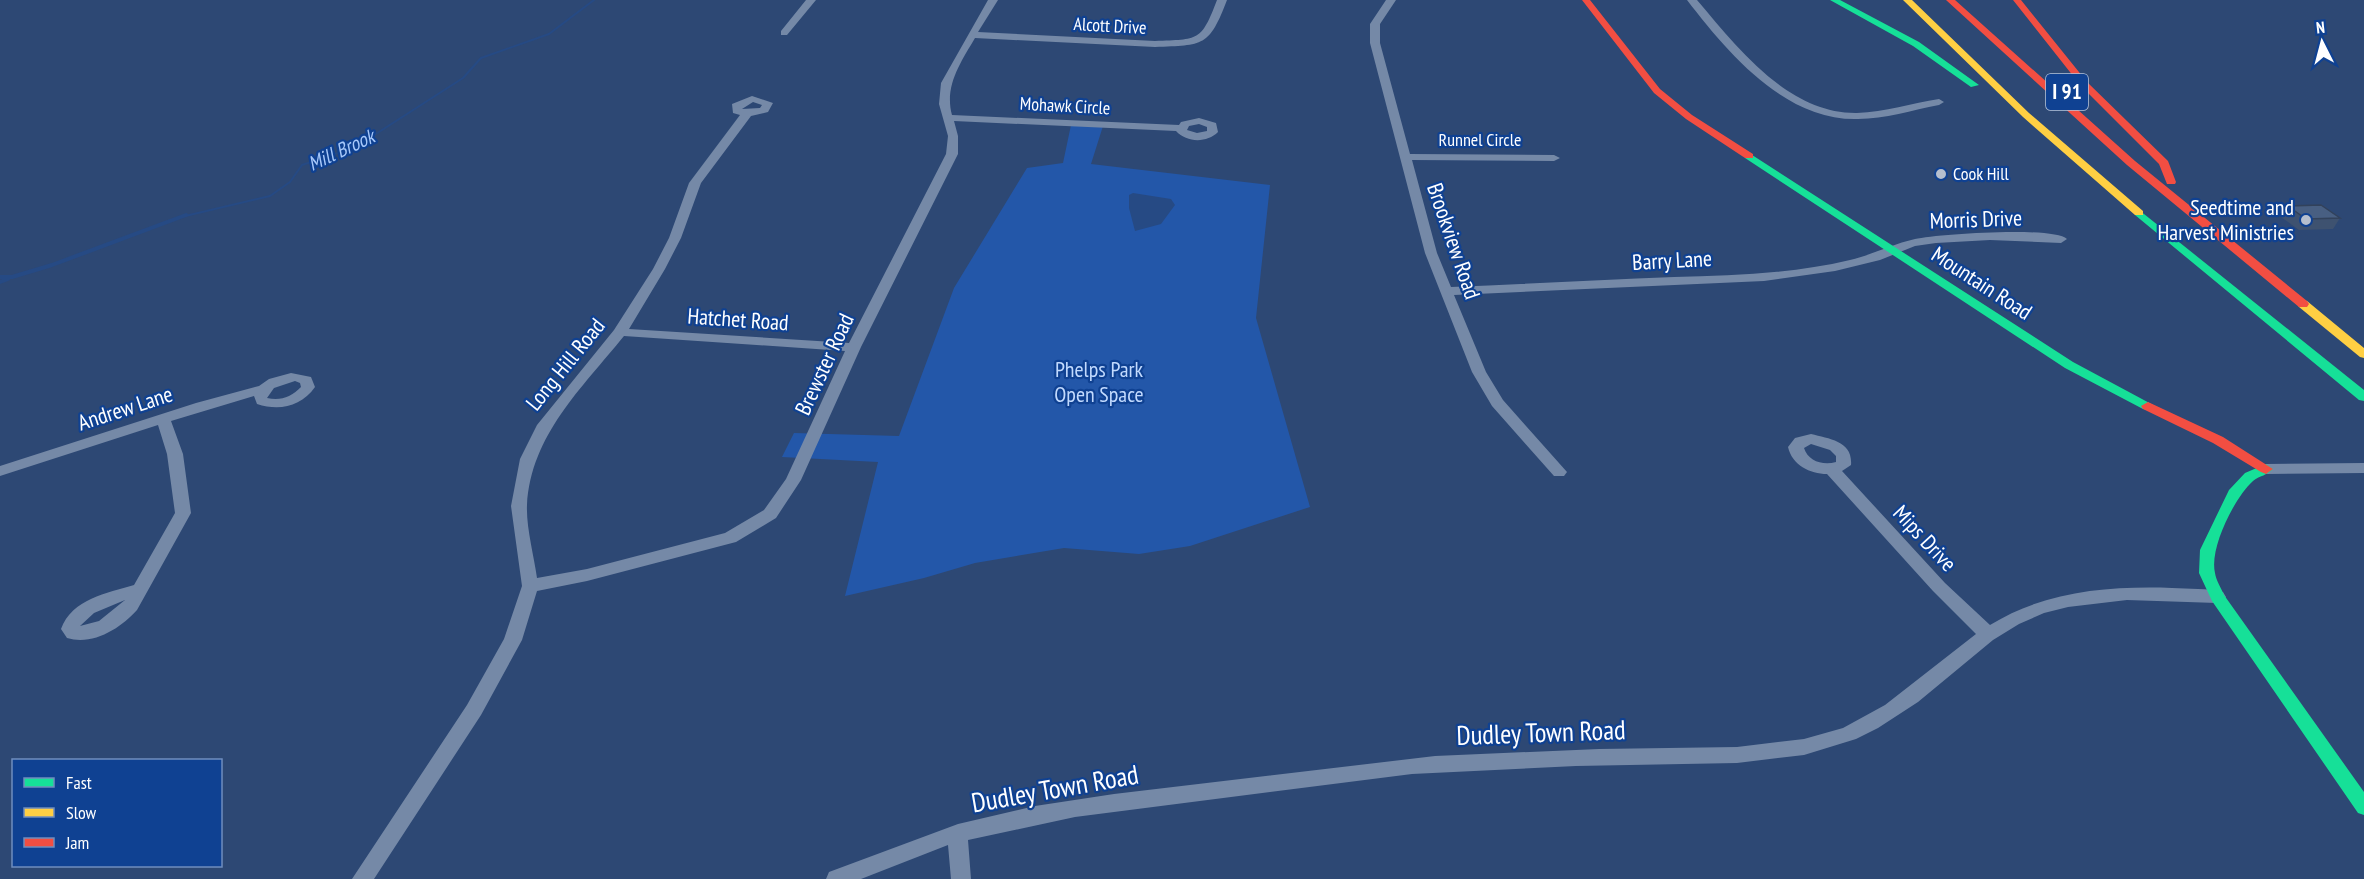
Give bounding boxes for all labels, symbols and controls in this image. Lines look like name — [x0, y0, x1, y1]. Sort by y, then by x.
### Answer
street label: Alcott Drive — [1073, 12, 1147, 39]
north arrow — [2292, 12, 2352, 72]
text: N — [2315, 17, 2326, 37]
road number: I 91 — [2046, 74, 2088, 110]
street label: Mohawk Circle — [1019, 92, 1111, 119]
water label: Mill Brook — [304, 122, 381, 177]
street label: Runnel Circle — [1439, 128, 1521, 151]
place label: Cook Hill — [1953, 162, 2009, 185]
marker: Cook Hill — [1934, 167, 1948, 181]
street label: Brookview Road — [1421, 179, 1487, 303]
place label: Seedtime and Harvest Ministries — [2158, 193, 2294, 246]
street label: Morris Drive — [1929, 203, 2023, 235]
marker: Seedtime and Harvest Ministries — [2299, 213, 2313, 227]
street label: Mountain Road — [1926, 240, 2038, 326]
street label: Barry Lane — [1631, 244, 1713, 276]
street label: Hatchet Road — [686, 302, 790, 336]
street label: Brewster Road — [788, 309, 860, 419]
street label: Long Hill Road — [519, 312, 611, 416]
park label: Phelps Park Open Space — [1054, 355, 1144, 408]
street label: Andrew Lane — [74, 380, 176, 436]
street label: Mips Drive — [1887, 499, 1963, 577]
street label: Dudley Town Road — [1456, 712, 1626, 752]
street label: Dudley Town Road — [969, 757, 1141, 819]
legend — [12, 759, 222, 867]
text: Fast — [66, 771, 92, 794]
text: Slow — [66, 801, 97, 824]
text: Jam — [65, 831, 89, 854]

